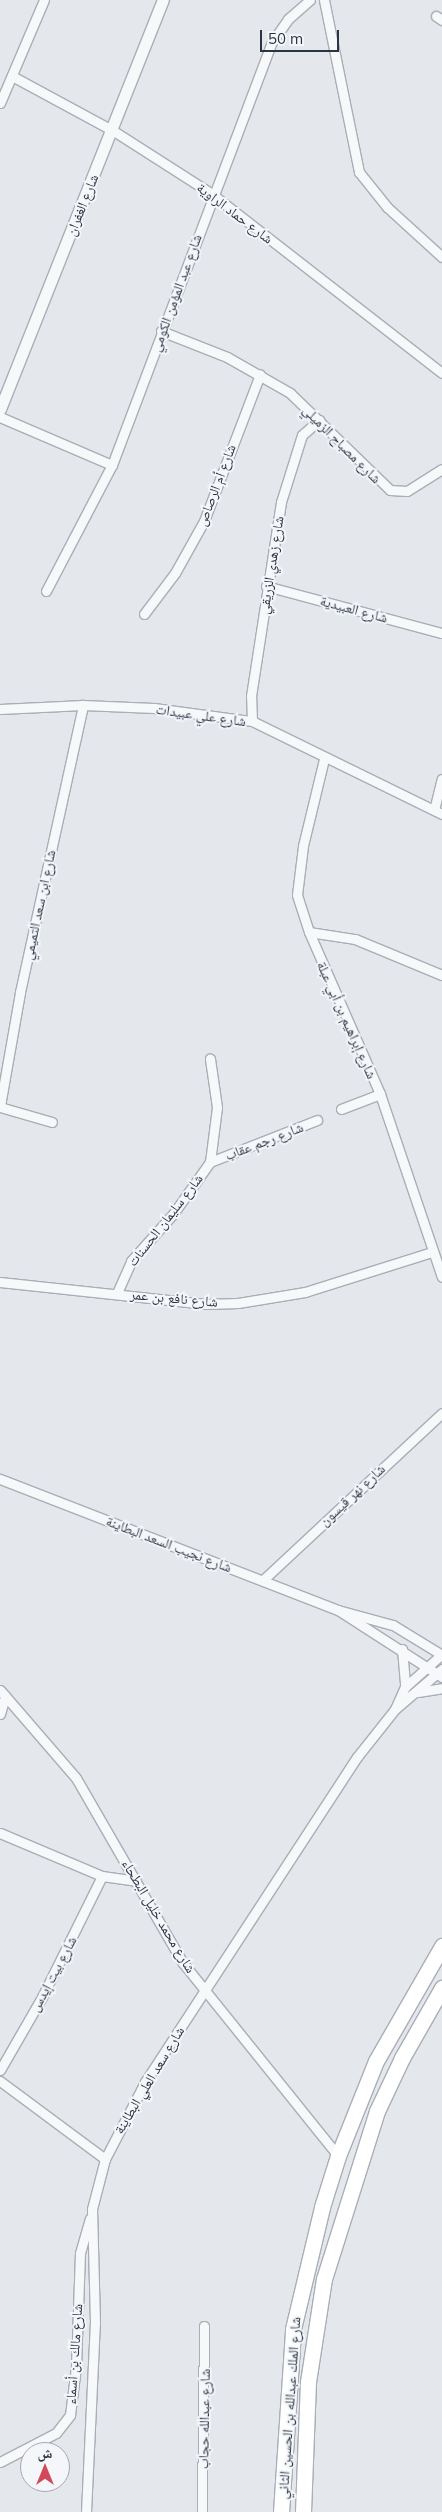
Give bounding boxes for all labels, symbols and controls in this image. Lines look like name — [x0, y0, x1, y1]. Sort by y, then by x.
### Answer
scale bar — [262, 20, 341, 52]
text: 50 m — [268, 29, 303, 48]
street label: شارع الغفران — [62, 172, 102, 238]
street label: شارع حماد الراوية — [194, 179, 276, 247]
street label: شارع عبد المؤمن الكومي — [147, 232, 205, 354]
street label: شارع مصباح الزميلي — [299, 401, 385, 487]
street label: شارع أم الرصاص — [193, 442, 239, 528]
street label: شارع زهدي الزريقي — [255, 515, 287, 615]
street label: شارع العبيدية — [318, 592, 390, 626]
street label: شارع علي عبيدات — [155, 700, 247, 730]
street label: شارع ابن سعد التميمي — [19, 848, 59, 962]
street label: شارع إبراهيم بن أبي عبلة — [314, 959, 380, 1081]
street label: شارع رجم عقاب — [222, 1118, 306, 1164]
street label: شارع سليمان الحسنات — [124, 1171, 206, 1269]
street label: شارع نافع بن عمر — [129, 1286, 219, 1310]
street label: شارع نهر قيسون — [316, 1460, 388, 1530]
street label: شارع نجيب السعد البطاينة — [104, 1512, 234, 1576]
street label: شارع محمد خليل البطحاء — [118, 1856, 200, 1976]
street label: شارع بيت إيدس — [26, 1933, 80, 2015]
street label: شارع سعد العلي البطاينة — [110, 2023, 188, 2137]
street label: شارع مالك بن أسماء — [62, 2303, 86, 2405]
street label: شارع الملك عبدالله بن الحسين الثاني — [274, 2316, 304, 2500]
street label: شارع عبدالله حجاب — [195, 2369, 213, 2469]
north arrow — [20, 2442, 70, 2492]
text: ش — [38, 2444, 52, 2462]

